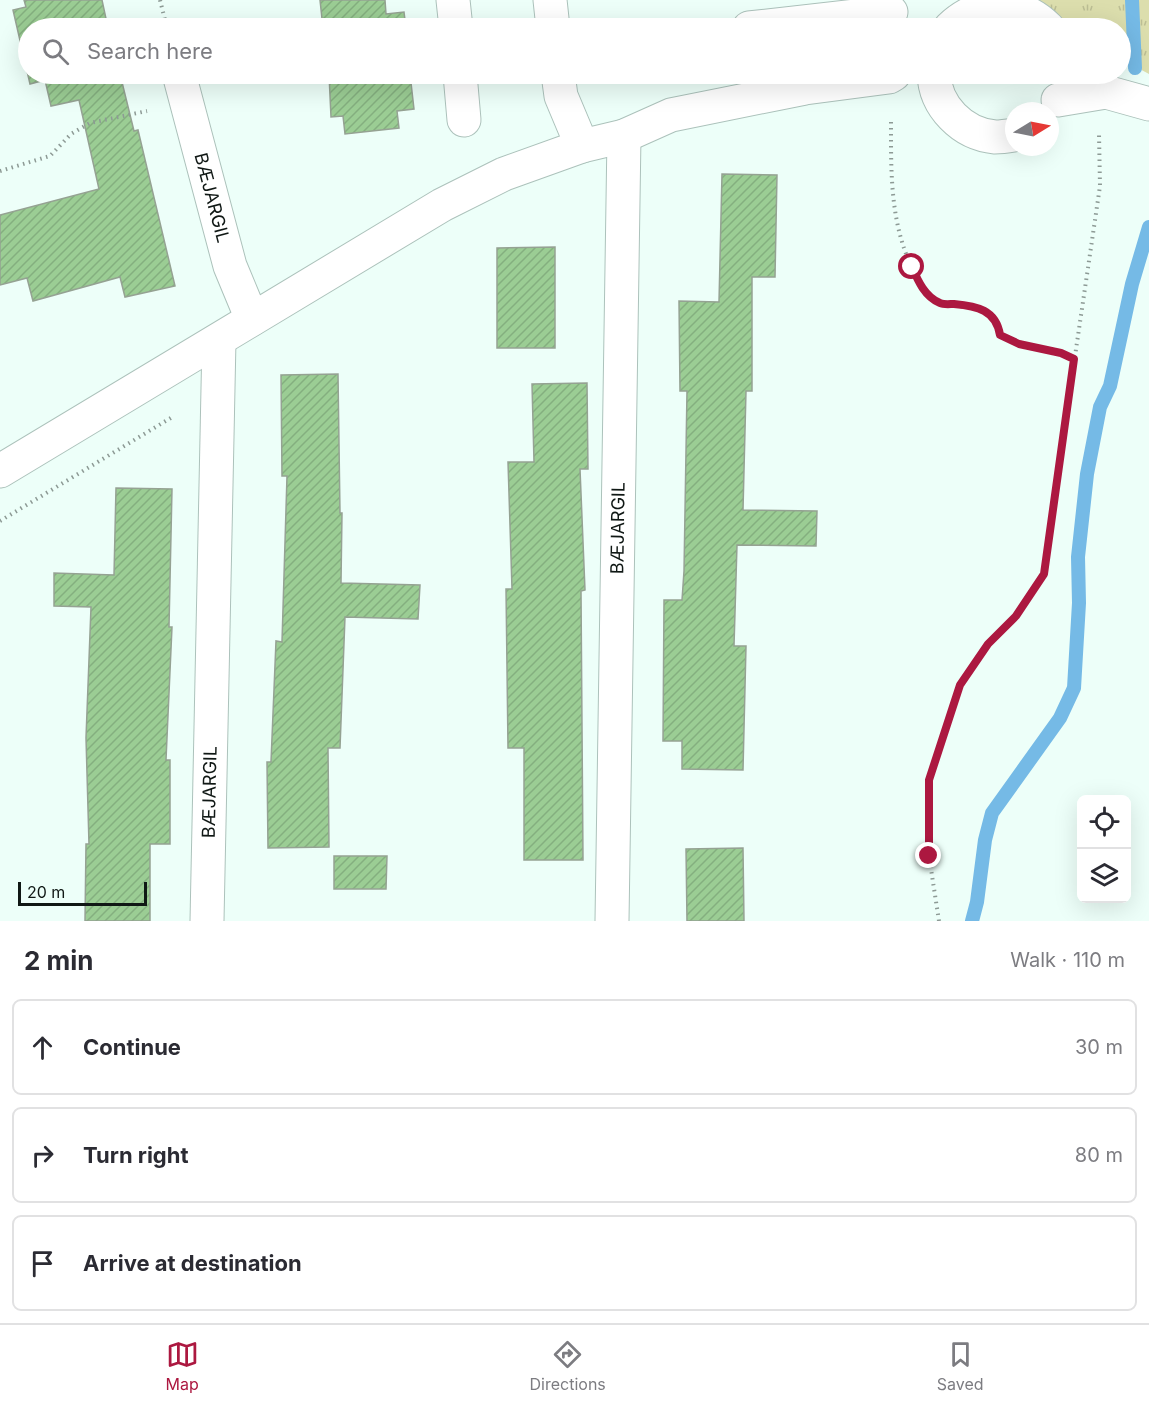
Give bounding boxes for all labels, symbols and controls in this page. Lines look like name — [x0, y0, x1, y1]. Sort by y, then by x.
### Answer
search box — [18, 18, 1131, 84]
icon: search — [39, 35, 72, 68]
text: Search here — [87, 38, 213, 64]
north arrow — [1005, 102, 1059, 156]
street label: BÆJARGIL — [190, 150, 234, 245]
route start — [898, 253, 924, 279]
street label: BÆJARGIL — [606, 482, 629, 574]
street label: BÆJARGIL — [198, 746, 221, 838]
map controls — [1077, 795, 1131, 903]
button: locate — [1077, 795, 1131, 849]
route end — [915, 842, 941, 868]
button: layers — [1077, 849, 1131, 903]
scale bar — [18, 879, 147, 906]
text: 20 m — [27, 882, 65, 902]
text: 2 min — [24, 945, 94, 976]
text: Walk · 110 m — [1010, 948, 1125, 972]
icon: ahead — [26, 1031, 59, 1064]
text: Continue — [83, 1034, 181, 1060]
text: 30 m — [1075, 1035, 1123, 1059]
icon: right — [26, 1139, 59, 1172]
text: Turn right — [83, 1142, 189, 1168]
text: 80 m — [1075, 1143, 1123, 1167]
icon: arrive — [26, 1247, 59, 1280]
text: Arrive at destination — [83, 1250, 302, 1276]
tab: Map — [165, 1338, 199, 1394]
tab: Directions — [530, 1338, 606, 1394]
tab: Saved — [937, 1338, 984, 1394]

